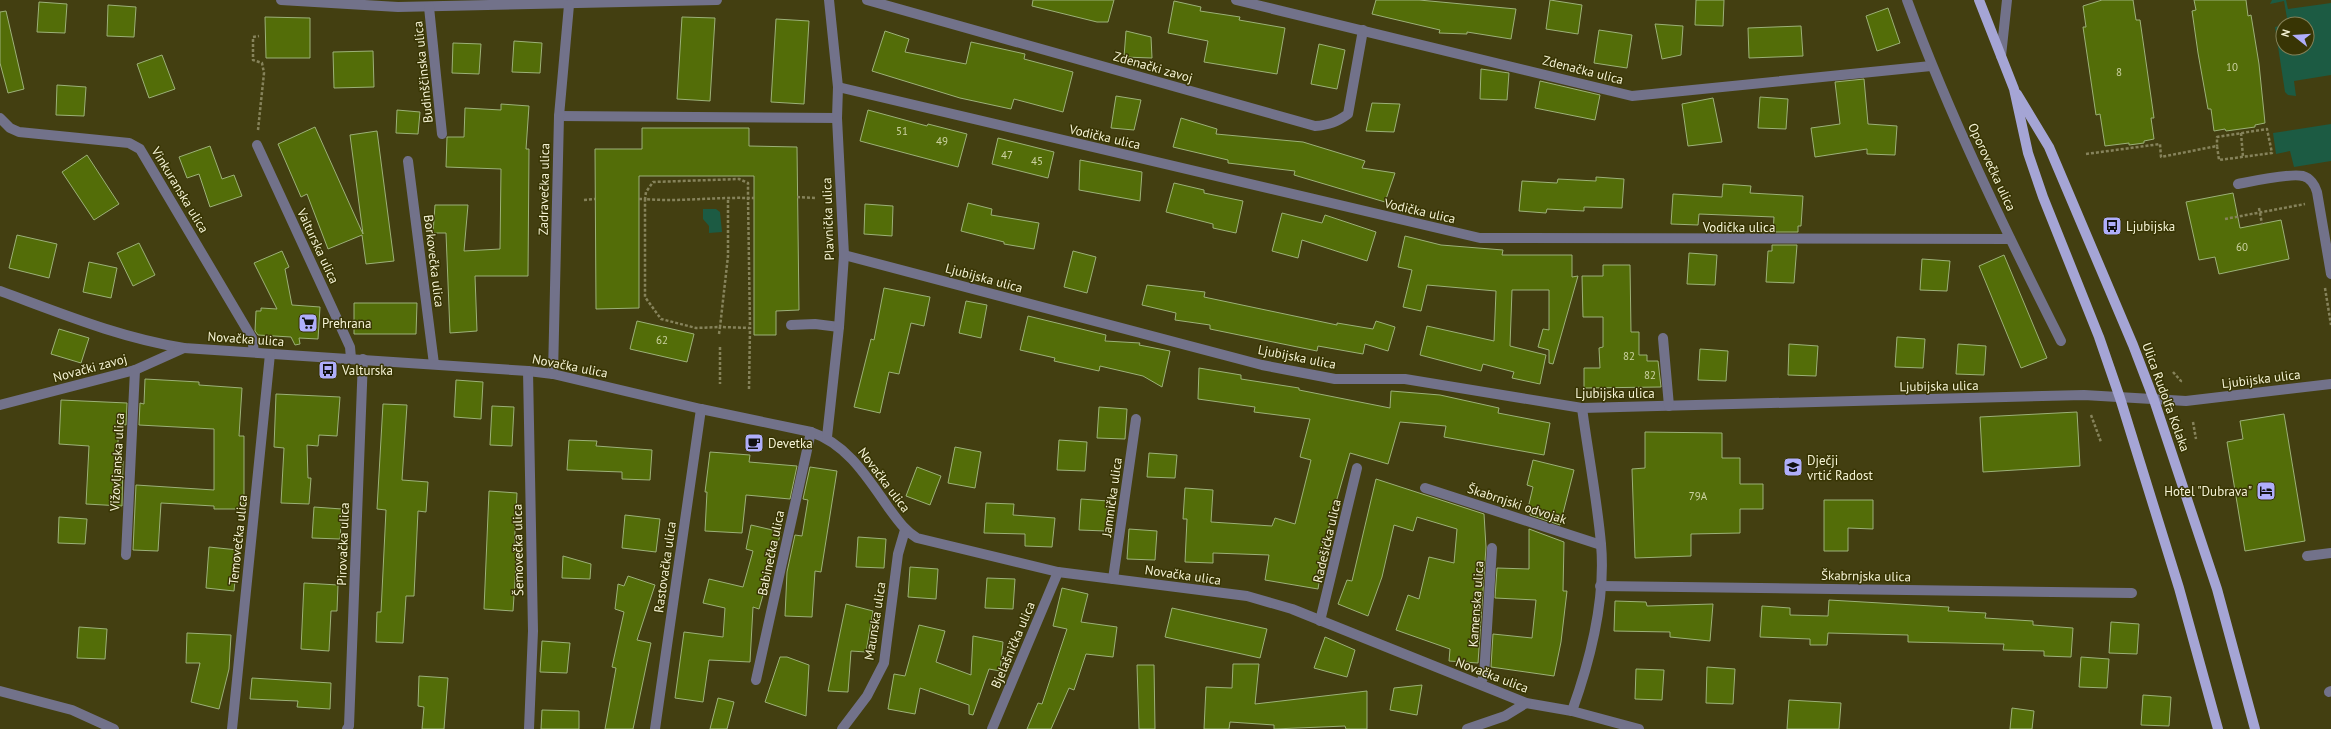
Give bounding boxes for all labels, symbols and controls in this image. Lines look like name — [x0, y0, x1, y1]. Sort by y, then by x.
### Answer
north arrow — [2275, 16, 2315, 56]
street label: Budinščinska ulica — [409, 20, 437, 124]
text: N — [2278, 28, 2293, 39]
street label: Zdenački zavoj — [1111, 48, 1195, 86]
street label: Zdenačka ulica — [1541, 52, 1625, 88]
house number: 10 — [2226, 60, 2238, 74]
house number: 8 — [2116, 65, 2122, 79]
street label: Vodička ulica — [1067, 120, 1142, 153]
street label: Oporovečka ulica — [1964, 120, 2020, 214]
house number: 51 — [896, 124, 908, 138]
house number: 49 — [936, 134, 948, 148]
street label: Vinkuranska ulica — [147, 143, 212, 236]
street label: Zadravečka ulica — [535, 143, 553, 235]
house number: 47 — [1001, 148, 1013, 162]
house number: 45 — [1031, 154, 1043, 168]
street label: Plavnička ulica — [818, 177, 838, 261]
street label: Vodička ulica — [1382, 194, 1457, 227]
street label: Valturska ulica — [293, 205, 343, 286]
street label: Borkovečka ulica — [420, 214, 448, 308]
bus stop icon: Ljubijska — [2101, 215, 2123, 237]
place label: Ljubijska — [2126, 218, 2175, 235]
street label: Vodička ulica — [1702, 219, 1775, 236]
house number: 60 — [2236, 240, 2248, 254]
street label: Ljubijska ulica — [943, 260, 1025, 296]
supermarket icon: Prehrana — [297, 312, 319, 334]
place label: Prehrana — [322, 315, 371, 332]
street label: Novačka ulica — [207, 328, 285, 350]
house number: 62 — [656, 333, 668, 347]
street label: Ulica Rudolfa Kolaka — [2138, 340, 2194, 454]
street label: Ljubijska ulica — [1256, 341, 1338, 373]
house number: 82 — [1623, 349, 1635, 363]
street label: Novački zavoj — [51, 350, 129, 386]
street label: Novačka ulica — [531, 350, 609, 382]
bus stop icon: Valturska — [317, 359, 339, 381]
place label: Valturska — [341, 362, 393, 379]
street label: Ljubijska ulica — [2221, 366, 2301, 392]
house number: 82 — [1644, 368, 1656, 382]
street label: Ljubijska ulica — [1899, 377, 1979, 395]
street label: Ljubijska ulica — [1575, 385, 1655, 402]
street label: Vižovljanska ulica — [106, 412, 128, 513]
cafe icon: Devetka — [743, 432, 765, 454]
place label: Devetka — [768, 435, 813, 452]
street label: Novačka ulica — [854, 444, 914, 516]
place label: Dječji vrtić Radost — [1807, 452, 1873, 484]
street label: Jamnička ulica — [1098, 456, 1126, 539]
school or university icon: Dječji vrtić Radost — [1782, 456, 1804, 478]
street label: Škabrnjski odvojak — [1465, 480, 1570, 528]
hotel icon: Hotel "Dubrava" — [2255, 480, 2277, 502]
place label: Hotel "Dubrava" — [2164, 483, 2252, 500]
house number: 79A — [1689, 489, 1708, 503]
street label: Temovečka ulica — [225, 494, 251, 586]
street label: Radešićka ulica — [1309, 498, 1345, 584]
street label: Pirovačka ulica — [333, 502, 353, 586]
street label: Šemovečka ulica — [509, 504, 527, 596]
street label: Babinečka ulica — [754, 509, 788, 597]
street label: Rastovačka ulica — [650, 520, 680, 614]
street label: Kamenska ulica — [1465, 560, 1487, 648]
street label: Novačka ulica — [1144, 561, 1222, 589]
street label: Škabrnjska ulica — [1821, 567, 1911, 585]
street label: Maunska ulica — [860, 581, 890, 661]
street label: Bjelašnička ulica — [987, 599, 1039, 691]
street label: Novačka ulica — [1453, 653, 1531, 697]

